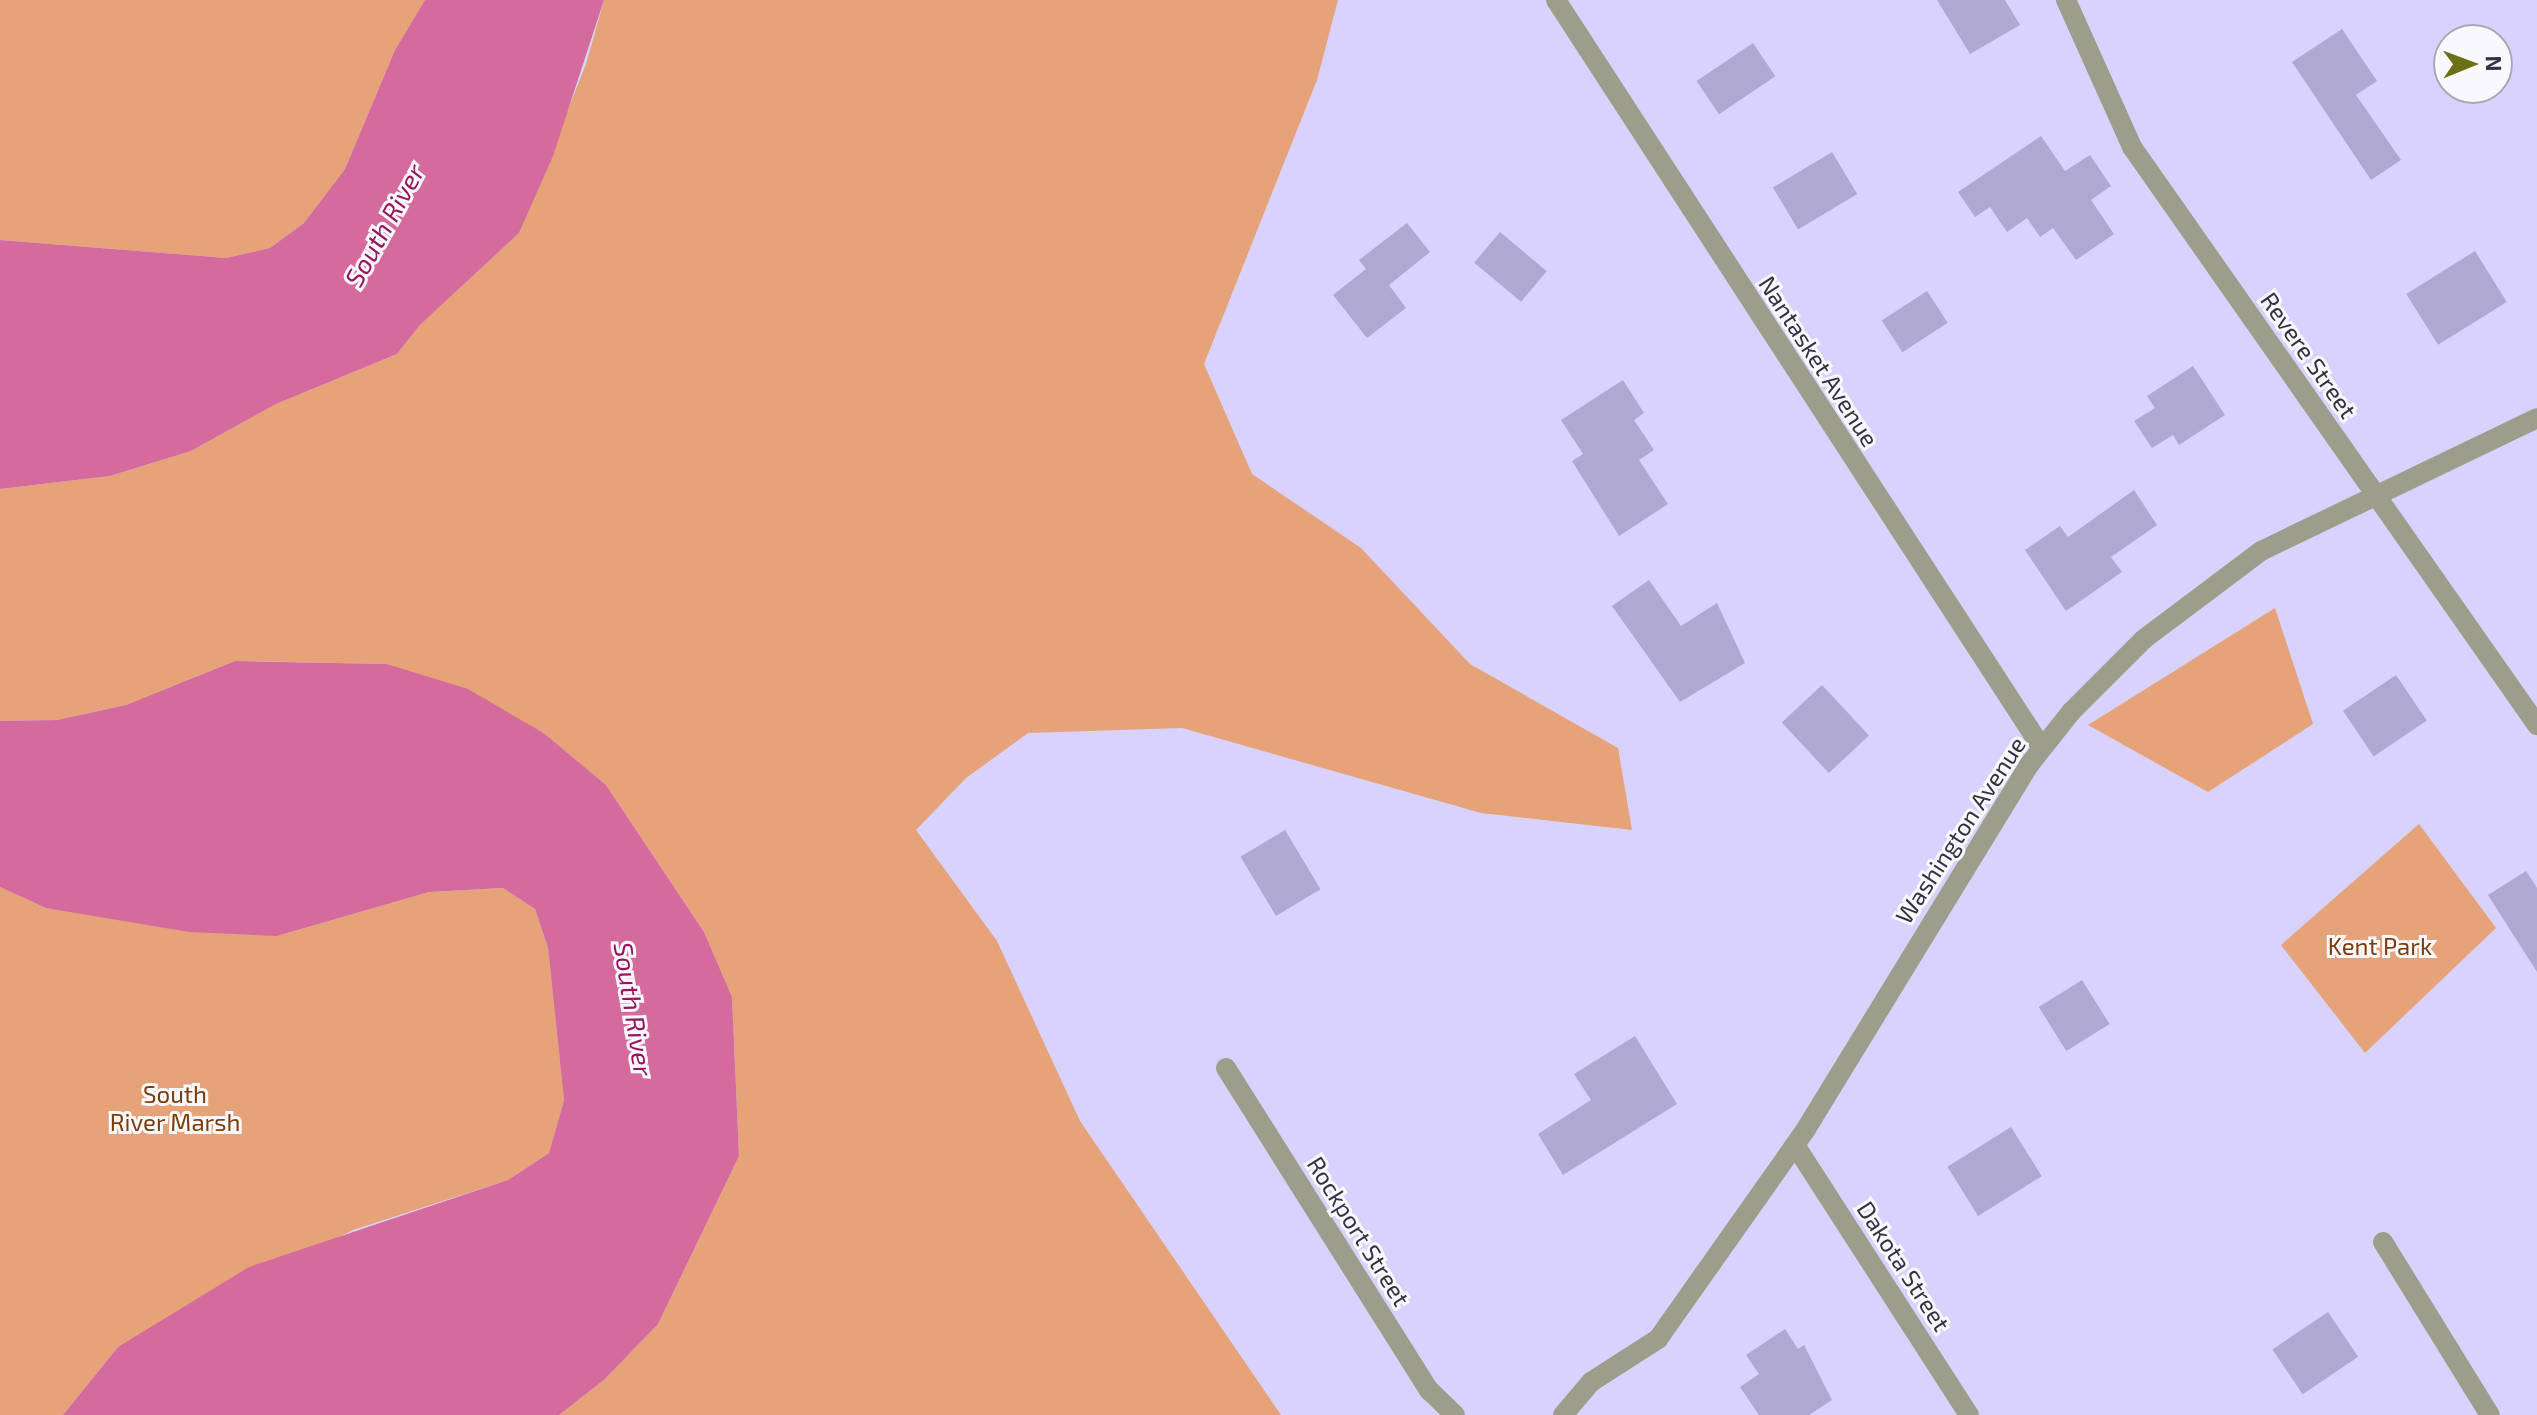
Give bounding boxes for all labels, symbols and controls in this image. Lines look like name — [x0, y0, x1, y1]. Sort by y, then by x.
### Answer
north arrow — [2433, 24, 2513, 104]
text: N — [2482, 55, 2508, 72]
water label: South River — [338, 158, 430, 292]
street label: Nantasket Avenue — [1753, 270, 1885, 452]
street label: Revere Street — [2255, 286, 2363, 424]
street label: Washington Avenue — [1889, 731, 2031, 929]
park label: Kent Park — [2328, 932, 2432, 960]
water label: South River — [608, 940, 660, 1078]
park label: South River Marsh — [109, 1080, 241, 1136]
street label: Rockport Street — [1302, 1151, 1416, 1311]
street label: Dakota Street — [1851, 1196, 1957, 1336]

